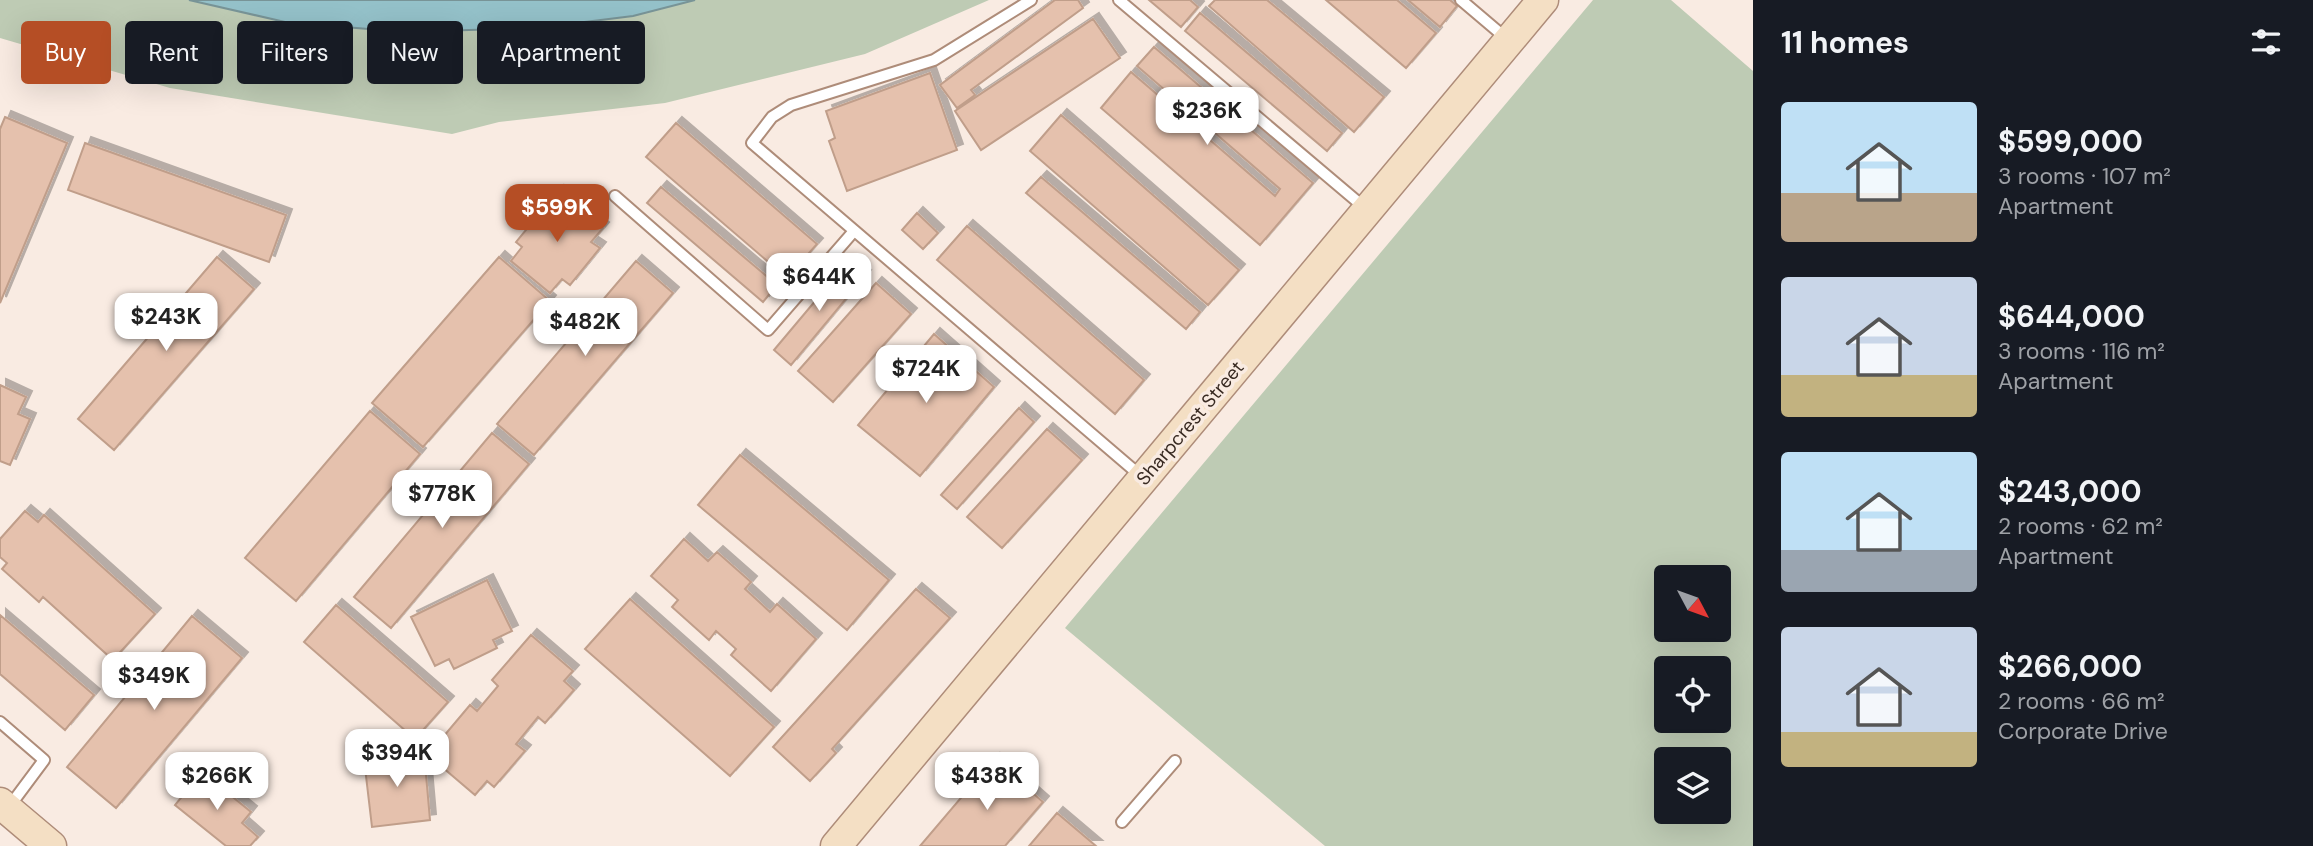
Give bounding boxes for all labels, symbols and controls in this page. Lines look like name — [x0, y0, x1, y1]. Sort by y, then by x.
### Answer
chip: Buy — [21, 21, 111, 84]
chip: Rent — [125, 21, 223, 84]
chip: Filters — [237, 21, 353, 84]
chip: New — [367, 21, 463, 84]
chip: Apartment — [477, 21, 645, 84]
text: 11 homes — [1781, 23, 1909, 62]
icon: filters — [2247, 23, 2285, 61]
pin: $236K — [1158, 88, 1256, 147]
text: $236K — [1172, 95, 1242, 125]
text: $599,000 — [1998, 122, 2143, 161]
icon: home — [1837, 130, 1921, 214]
text: 3 rooms · 107 m² — [1998, 161, 2171, 191]
pin: $599K — [508, 184, 606, 244]
text: Apartment — [1998, 191, 2113, 221]
text: $599K — [521, 192, 593, 222]
pin: $644K — [770, 254, 868, 313]
text: $644K — [782, 261, 856, 291]
pin: $243K — [117, 294, 215, 353]
text: $644,000 — [1998, 297, 2145, 336]
pin: $482K — [536, 298, 634, 358]
text: $243K — [131, 301, 201, 331]
icon: home — [1837, 305, 1921, 389]
text: $482K — [549, 306, 621, 336]
text: 3 rooms · 116 m² — [1998, 336, 2165, 366]
pin: $724K — [877, 346, 975, 405]
text: $724K — [891, 353, 961, 383]
street label: Sharpcrest Street — [1131, 356, 1249, 490]
text: Apartment — [1998, 366, 2113, 396]
pin: $778K — [393, 470, 491, 530]
text: $243,000 — [1998, 472, 2142, 511]
text: $778K — [408, 478, 476, 508]
icon: home — [1837, 480, 1921, 564]
text: 2 rooms · 62 m² — [1998, 511, 2163, 541]
text: Apartment — [1998, 541, 2113, 571]
north arrow — [1654, 565, 1731, 642]
map controls — [1654, 565, 1731, 824]
text: $266,000 — [1998, 647, 2142, 686]
pin: $349K — [105, 652, 203, 712]
icon: home — [1837, 655, 1921, 739]
button: locate — [1654, 656, 1731, 733]
text: $349K — [118, 660, 190, 690]
text: 2 rooms · 66 m² — [1998, 686, 2165, 716]
text: Corporate Drive — [1998, 716, 2168, 746]
pin: $394K — [348, 730, 446, 789]
text: $394K — [361, 737, 433, 767]
button: layers — [1654, 747, 1731, 824]
pin: $266K — [168, 752, 266, 812]
pin: $438K — [938, 752, 1036, 812]
text: $266K — [181, 760, 253, 790]
text: $438K — [951, 760, 1023, 790]

